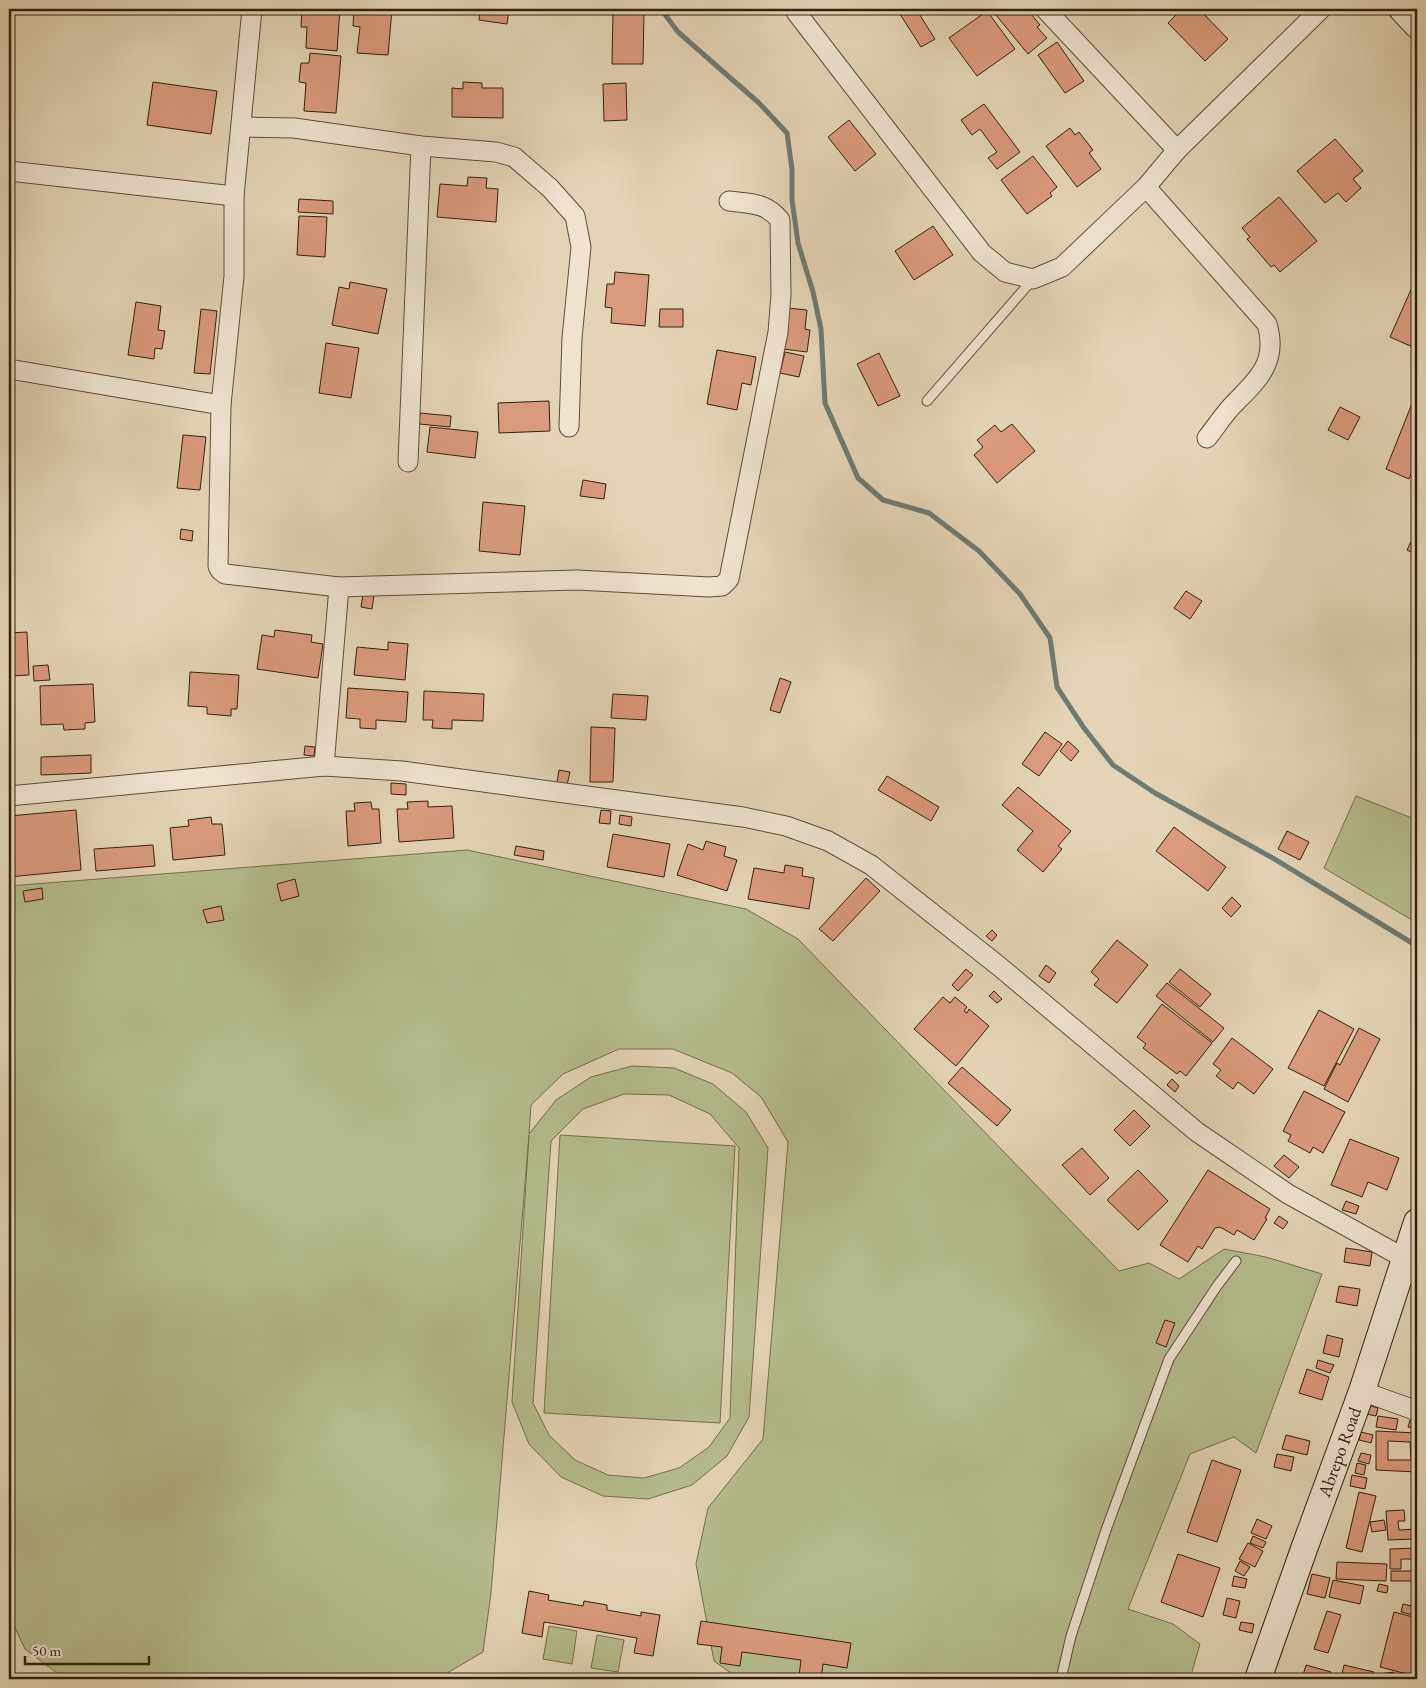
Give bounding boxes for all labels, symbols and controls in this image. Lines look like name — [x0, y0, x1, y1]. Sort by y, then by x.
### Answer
street label: Abrepo Road — [1312, 1403, 1366, 1501]
scale bar — [25, 1633, 149, 1665]
text: 50 m — [32, 1641, 61, 1660]

